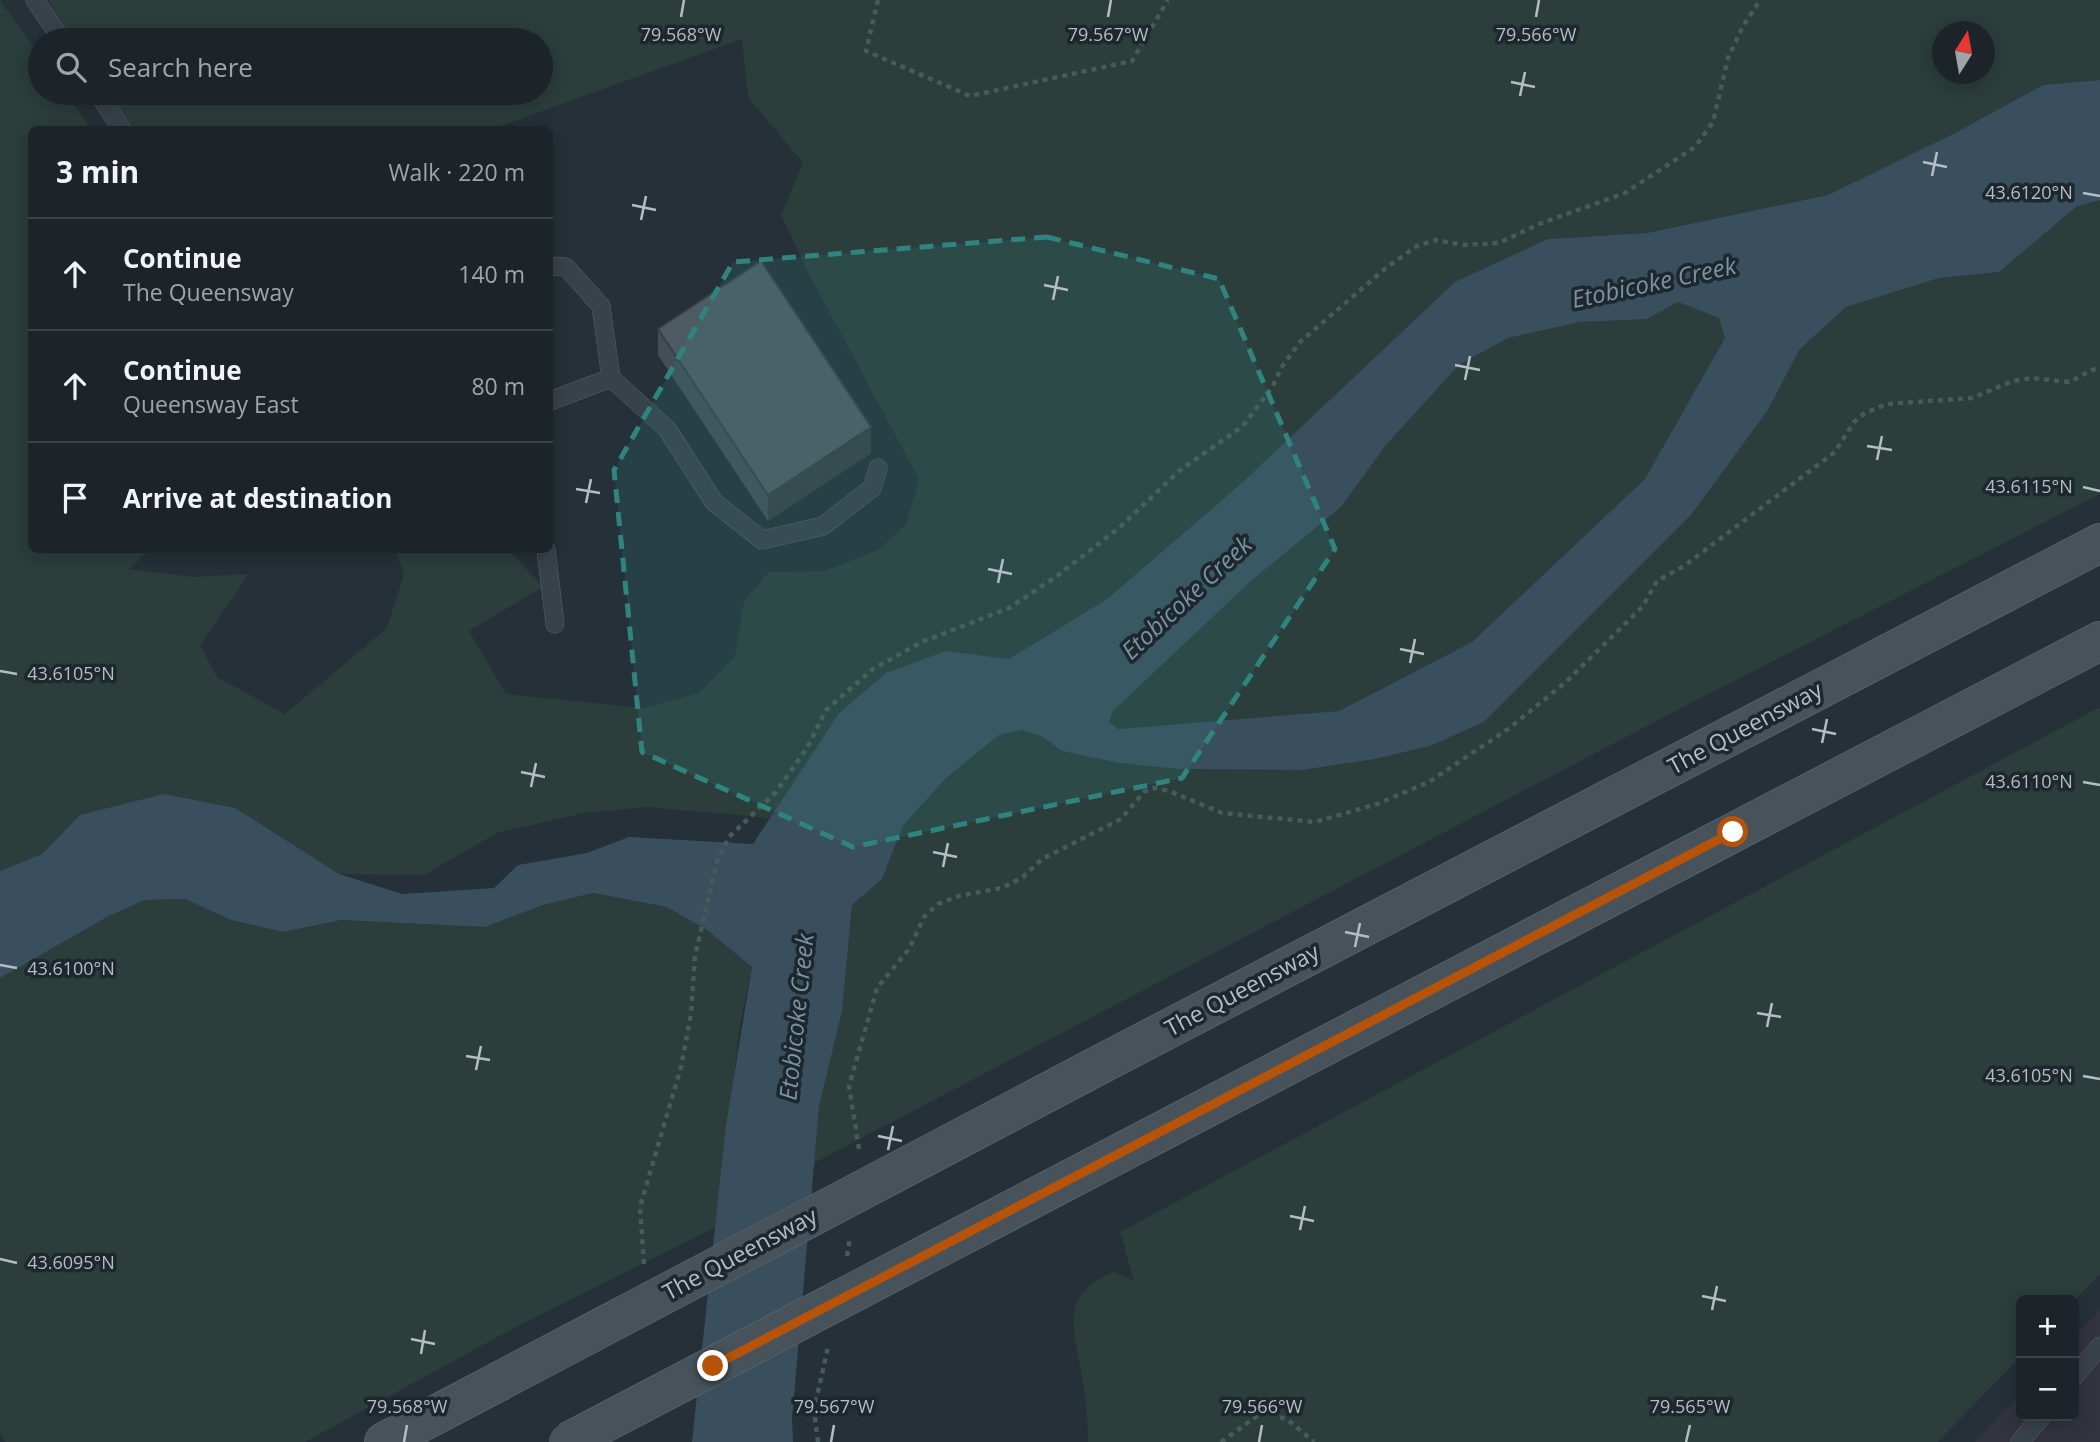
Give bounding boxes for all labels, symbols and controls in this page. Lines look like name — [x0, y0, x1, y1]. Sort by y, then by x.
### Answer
north arrow — [1932, 21, 1995, 84]
text: 79.568°W — [641, 22, 722, 46]
text: 79.567°W — [1068, 22, 1149, 46]
text: 79.566°W — [1496, 22, 1577, 46]
search box — [28, 28, 553, 105]
icon: search — [52, 48, 90, 86]
text: Search here — [108, 49, 253, 85]
text: 3 min — [56, 151, 139, 192]
text: Walk · 220 m — [388, 156, 525, 188]
text: 43.6120°N — [1985, 180, 2073, 204]
text: Continue — [123, 240, 242, 276]
water label: Etobicoke Creek — [1568, 248, 1740, 315]
icon: ahead — [56, 255, 94, 293]
text: 140 m — [458, 258, 525, 290]
text: The Queensway — [123, 276, 294, 308]
text: Continue — [123, 352, 242, 388]
icon: ahead — [56, 367, 94, 405]
text: 80 m — [471, 370, 525, 402]
text: Queensway East — [123, 388, 299, 420]
text: 43.6115°N — [1985, 474, 2073, 498]
icon: arrive — [56, 479, 94, 517]
text: Arrive at destination — [123, 480, 392, 516]
water label: Etobicoke Creek — [1114, 527, 1259, 666]
text: 43.6105°N — [27, 661, 115, 685]
street label: The Queensway — [1662, 673, 1828, 781]
text: 43.6110°N — [1985, 769, 2073, 793]
route start — [1717, 816, 1748, 847]
water label: Etobicoke Creek — [770, 931, 821, 1102]
street label: The Queensway — [1159, 935, 1325, 1043]
text: 43.6100°N — [27, 956, 115, 980]
text: 43.6105°N — [1985, 1063, 2073, 1087]
street label: The Queensway — [657, 1199, 823, 1307]
text: 43.6095°N — [27, 1250, 115, 1274]
map controls — [2016, 1295, 2079, 1421]
button: + — [2016, 1295, 2079, 1358]
route end — [697, 1350, 728, 1381]
button: − — [2016, 1358, 2079, 1421]
text: 79.568°W — [367, 1394, 448, 1418]
text: 79.567°W — [794, 1394, 875, 1418]
text: 79.566°W — [1222, 1394, 1303, 1418]
text: 79.565°W — [1650, 1394, 1731, 1418]

